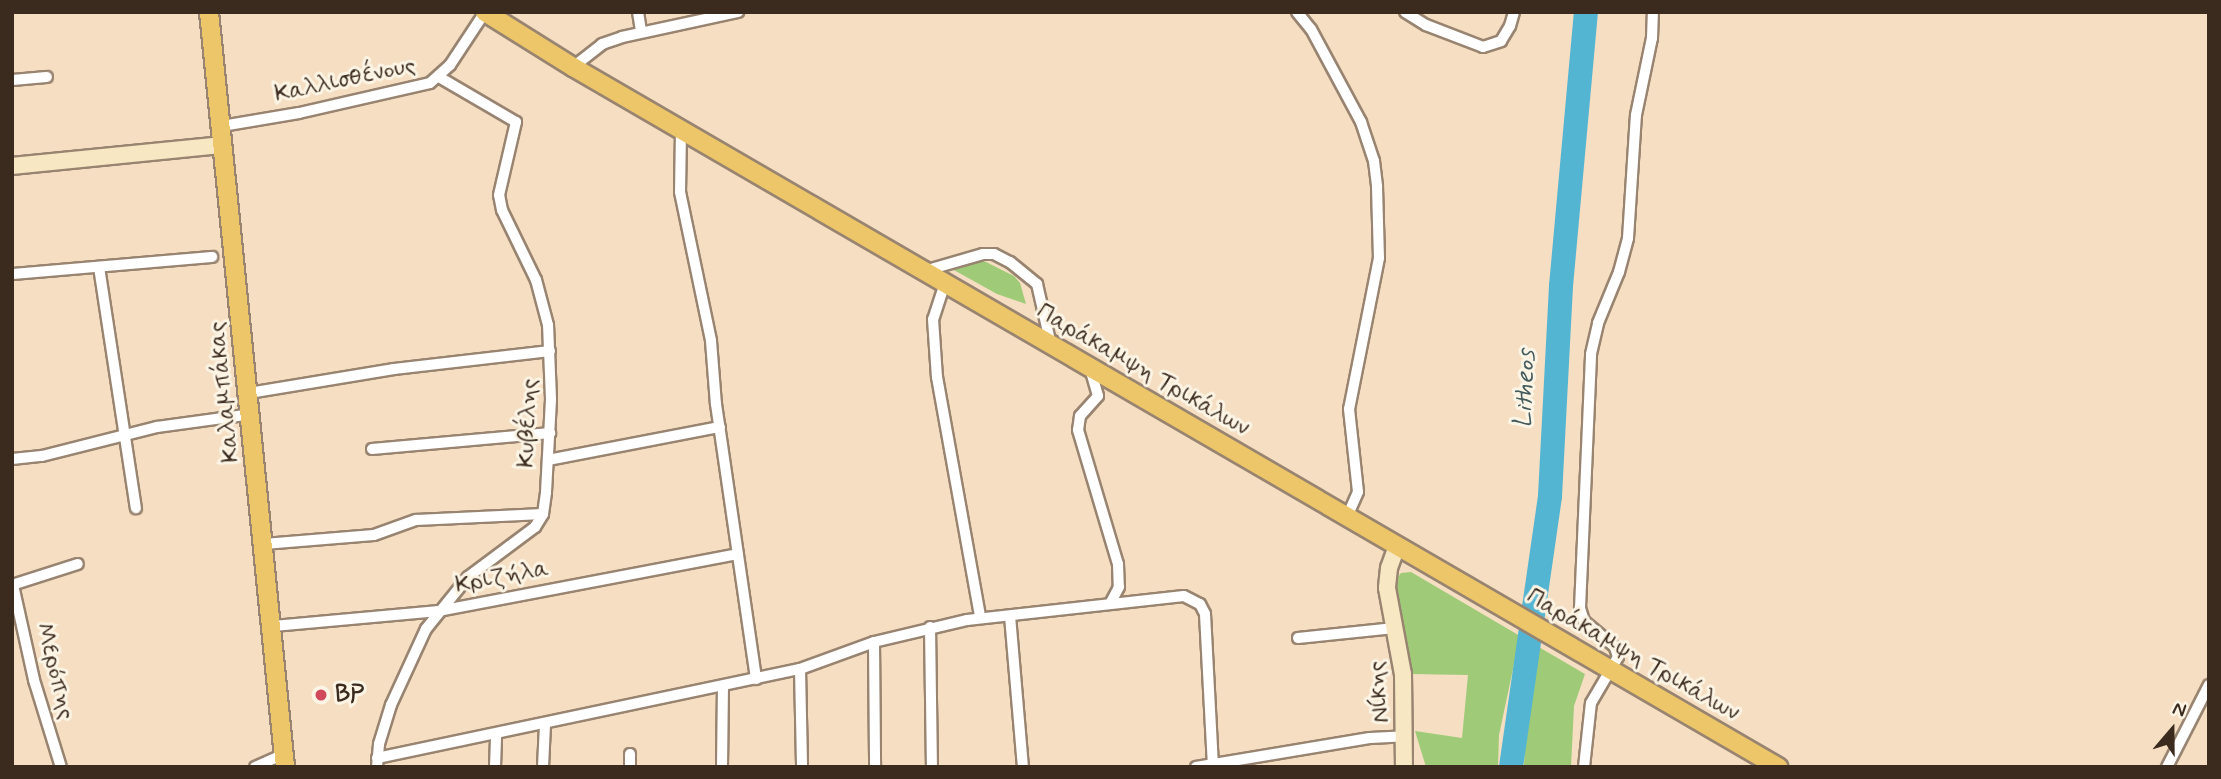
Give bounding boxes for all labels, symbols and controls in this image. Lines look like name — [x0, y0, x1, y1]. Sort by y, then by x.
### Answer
street label: Καλλισθένους — [272, 51, 418, 109]
street label: Παράκαμψη Τρικάλων — [1031, 297, 1255, 443]
street label: Καλαμπάκας — [202, 320, 246, 464]
water label: Litheos — [1508, 349, 1544, 429]
street label: Κυβέλης — [512, 378, 544, 468]
street label: Κριζήλα — [453, 554, 551, 600]
street label: Παράκαμψη Τρικάλων — [1521, 582, 1745, 728]
street label: Μερόπης — [29, 620, 81, 722]
street label: Νίκης — [1362, 660, 1396, 724]
place label: BP — [335, 681, 364, 709]
marker: BP — [313, 687, 329, 703]
north arrow — [2137, 695, 2207, 765]
text: N — [2169, 696, 2190, 724]

